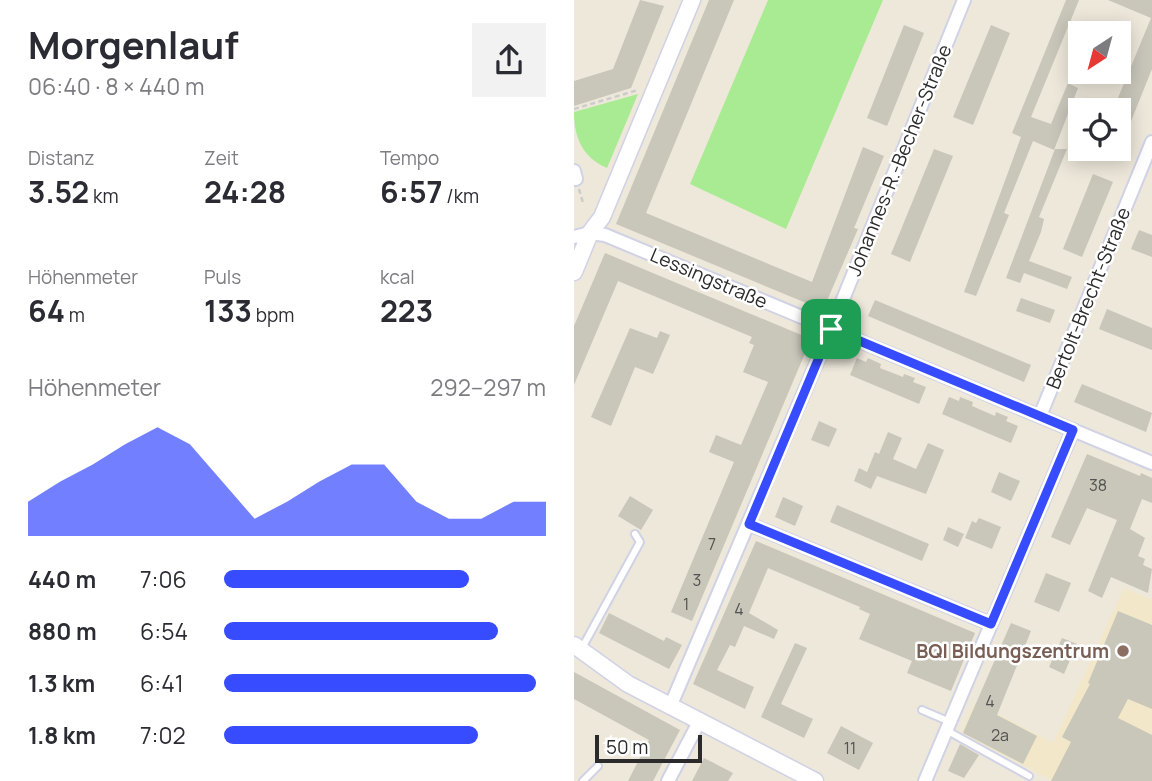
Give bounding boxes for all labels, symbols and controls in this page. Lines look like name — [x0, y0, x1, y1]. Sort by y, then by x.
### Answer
text: Morgenlauf — [28, 18, 239, 70]
north arrow — [1068, 21, 1130, 84]
map controls — [1068, 21, 1131, 161]
button: share — [472, 23, 546, 97]
street label: Johannes-R.-Becher-Straße — [841, 40, 957, 280]
text: 06:40 · 8 × 440 m — [28, 70, 204, 102]
button: locate — [1068, 98, 1131, 161]
text: Distanz — [28, 145, 95, 171]
text: Zeit — [204, 145, 239, 171]
text: Tempo — [380, 145, 439, 171]
text: 3.52 — [28, 171, 89, 212]
text: 24:28 — [204, 171, 286, 212]
text: 6:57 — [380, 171, 443, 212]
text: km — [89, 183, 119, 209]
text: /km — [443, 183, 479, 209]
street label: Bertolt-Brecht-Straße — [1040, 203, 1136, 393]
street label: Lessingstraße — [646, 242, 772, 314]
text: Höhenmeter — [28, 264, 138, 290]
text: Puls — [204, 264, 241, 290]
text: kcal — [380, 264, 415, 290]
text: 64 — [28, 290, 65, 331]
text: 133 — [204, 290, 252, 331]
text: 223 — [380, 290, 433, 331]
pin — [801, 299, 861, 359]
text: m — [65, 302, 85, 328]
text: bpm — [252, 302, 294, 328]
icon: arrive — [812, 310, 850, 348]
text: Höhenmeter — [28, 371, 161, 403]
text: 292–297 m — [430, 371, 546, 403]
house number: 38 — [1089, 474, 1107, 496]
house number: 7 — [708, 533, 716, 555]
text: 440 m — [28, 563, 96, 595]
text: 7:06 — [140, 563, 187, 595]
house number: 3 — [693, 569, 701, 591]
house number: 1 — [683, 593, 689, 615]
house number: 4 — [734, 598, 744, 620]
text: 880 m — [28, 615, 97, 647]
text: 6:54 — [140, 615, 188, 647]
place label: BQI Bildungszentrum — [916, 638, 1109, 664]
marker: BQI Bildungszentrum — [1115, 643, 1131, 659]
text: 1.3 km — [28, 667, 95, 699]
text: 6:41 — [140, 667, 184, 699]
house number: 4 — [985, 690, 995, 712]
text: 1.8 km — [28, 719, 96, 751]
text: 7:02 — [140, 719, 186, 751]
house number: 2a — [991, 724, 1009, 746]
scale bar — [595, 732, 702, 764]
text: 50 m — [606, 734, 648, 760]
house number: 11 — [844, 737, 856, 759]

